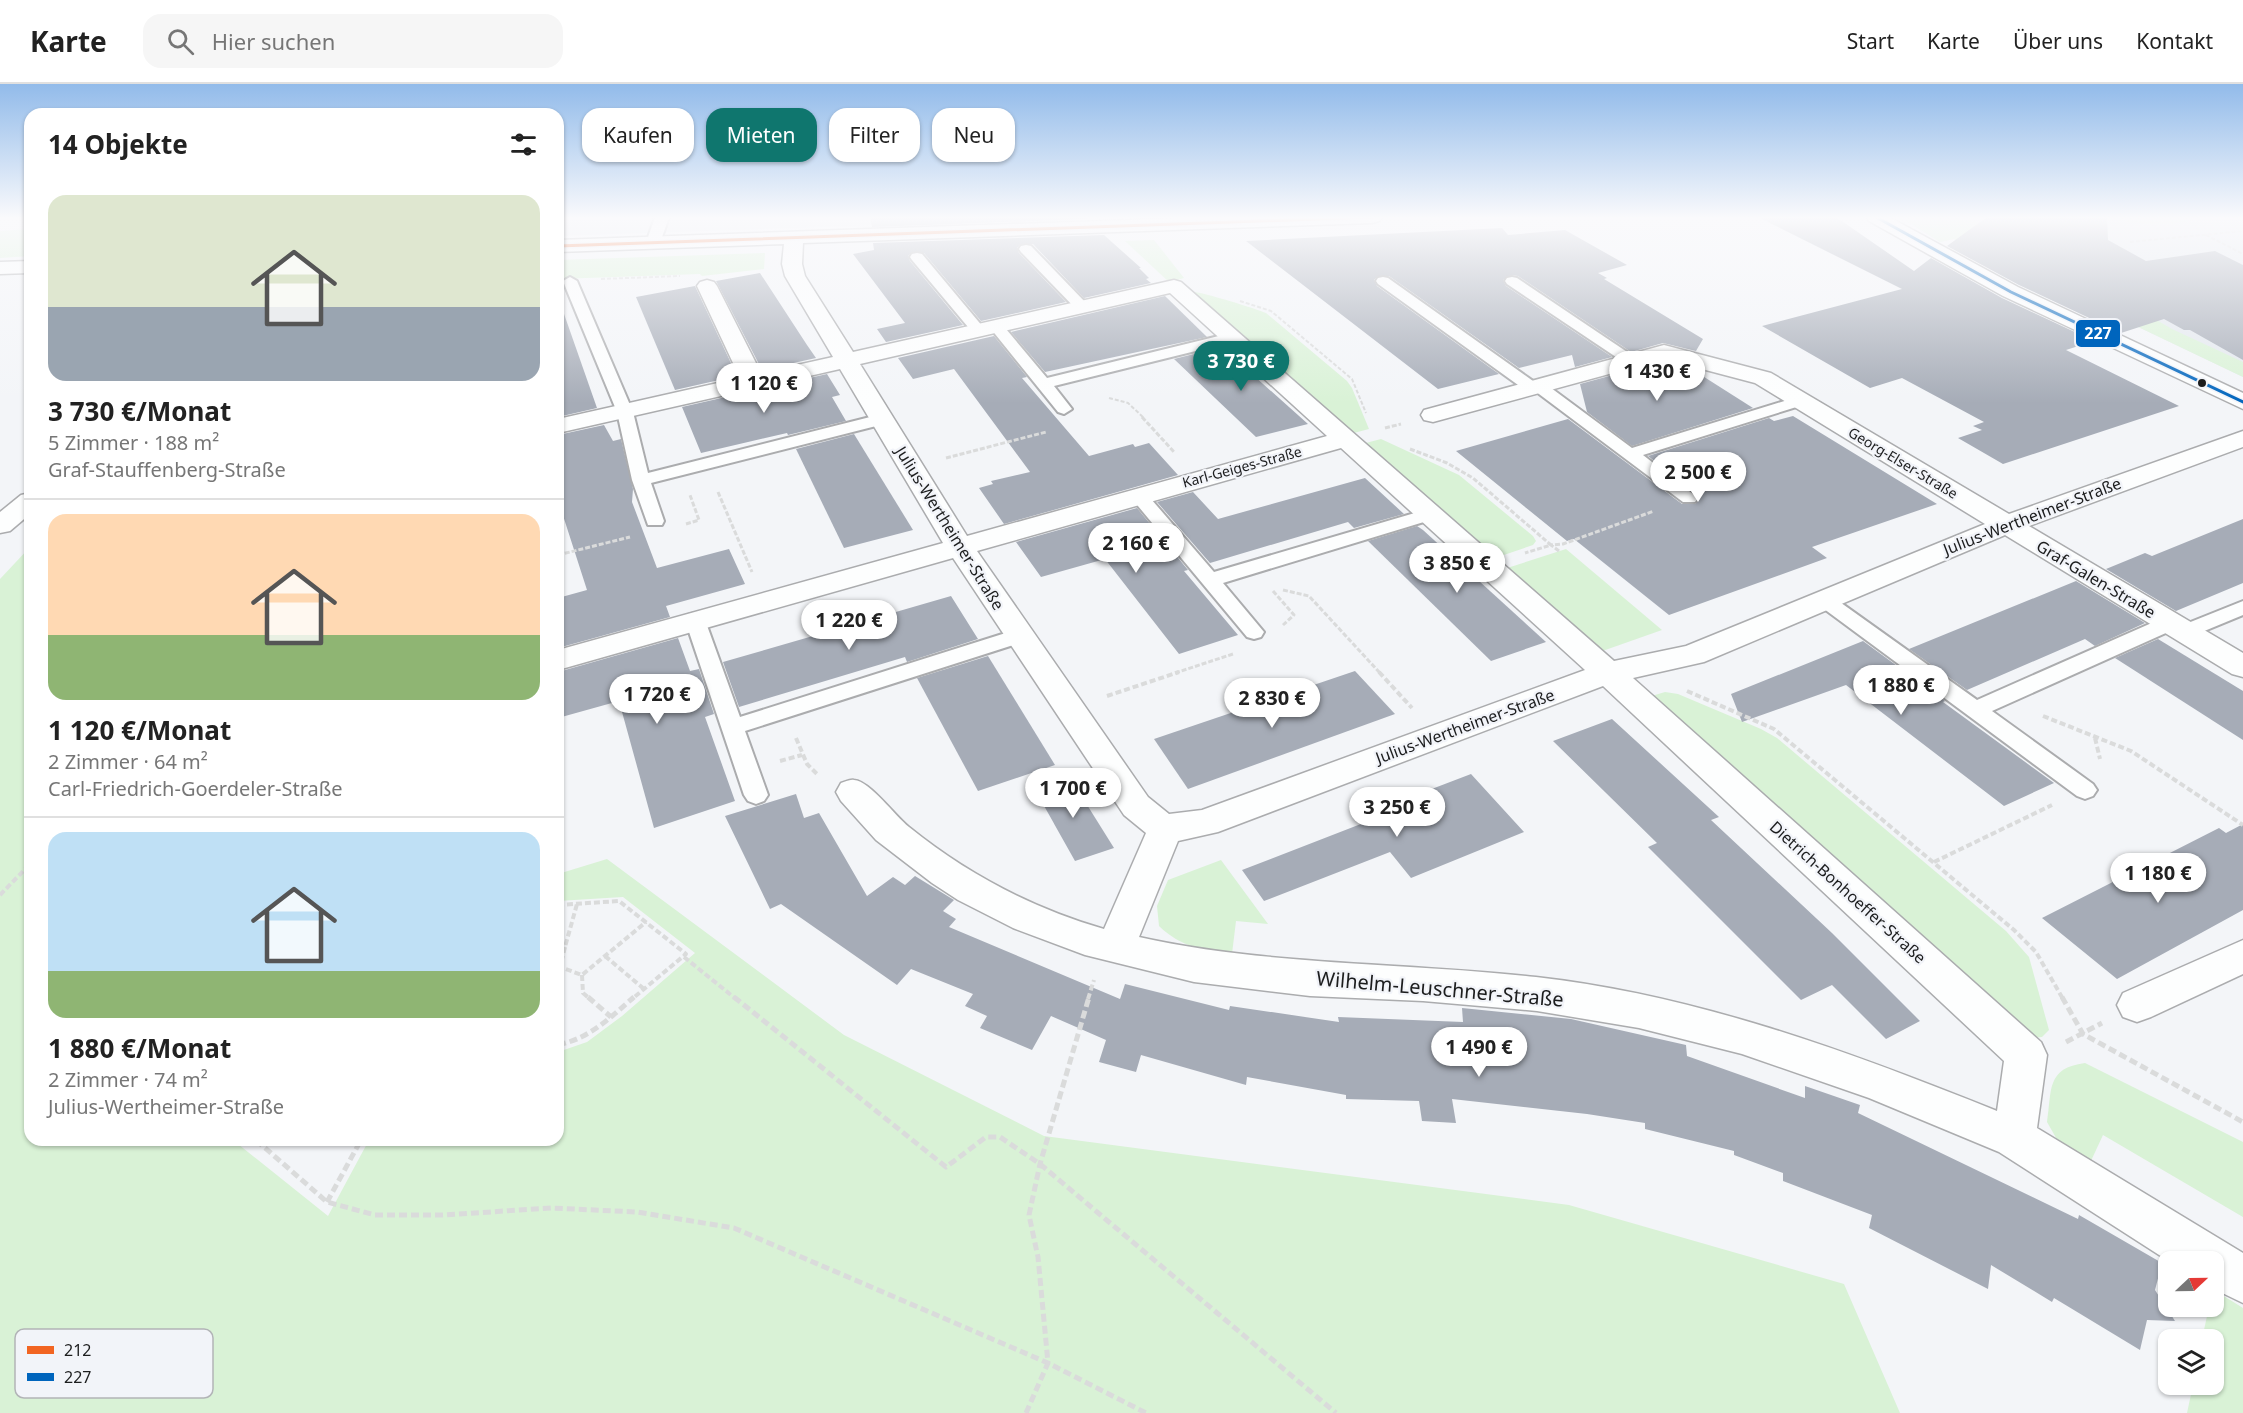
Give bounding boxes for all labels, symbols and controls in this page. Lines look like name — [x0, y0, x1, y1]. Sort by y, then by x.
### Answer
search box — [143, 14, 563, 68]
text: Karte — [30, 22, 107, 60]
icon: search — [164, 25, 197, 58]
text: Hier suchen — [212, 26, 335, 56]
text: Start — [1847, 27, 1894, 55]
text: Karte — [1927, 27, 1980, 55]
text: Über uns — [2013, 27, 2103, 55]
text: Kontakt — [2136, 27, 2213, 55]
chip: Kaufen — [582, 108, 694, 162]
chip: Mieten — [706, 108, 817, 162]
chip: Filter — [829, 108, 920, 162]
chip: Neu — [932, 108, 1015, 162]
text: 14 Objekte — [48, 126, 188, 162]
icon: filters — [507, 128, 540, 161]
icon: home — [240, 234, 348, 342]
line badge: 227 — [2075, 319, 2121, 348]
text: 227 — [2084, 322, 2112, 344]
pin: 3 730 € — [1186, 341, 1296, 392]
text: 3 730 € — [1207, 347, 1275, 374]
pin: 1 430 € — [1602, 351, 1712, 402]
text: 1 430 € — [1623, 357, 1691, 384]
pin: 1 120 € — [709, 363, 819, 414]
text: 1 120 € — [730, 369, 798, 396]
unlabelled marker — [2196, 377, 2208, 389]
text: 3 730 €/Monat — [48, 393, 231, 429]
street label: Georg-Elser-Straße — [1845, 422, 1962, 503]
text: 5 Zimmer · 188 m² — [48, 429, 219, 456]
street label: Julius-Wertheimer-Straße — [890, 440, 1009, 614]
street label: Karl-Geiges-Straße — [1180, 441, 1304, 492]
pin: 2 500 € — [1643, 452, 1753, 503]
text: Graf-Stauffenberg-Straße — [48, 456, 286, 483]
text: 2 500 € — [1664, 458, 1732, 485]
street label: Julius-Wertheimer-Straße — [1938, 472, 2124, 561]
pin: 2 160 € — [1081, 523, 1191, 574]
text: 2 160 € — [1102, 529, 1170, 556]
street label: Graf-Galen-Straße — [2032, 535, 2160, 623]
pin: 3 850 € — [1402, 543, 1512, 594]
text: 3 850 € — [1423, 549, 1491, 576]
icon: home — [240, 553, 348, 661]
pin: 1 220 € — [794, 600, 904, 651]
text: 1 220 € — [815, 606, 883, 633]
pin: 1 880 € — [1846, 665, 1956, 716]
text: 1 880 € — [1867, 671, 1935, 698]
pin: 1 720 € — [602, 674, 712, 725]
pin: 2 830 € — [1217, 678, 1327, 729]
text: 1 720 € — [623, 680, 691, 707]
street label: Julius-Wertheimer-Straße — [1371, 683, 1558, 769]
text: 2 830 € — [1238, 684, 1306, 711]
text: 1 120 €/Monat — [48, 712, 231, 748]
text: 2 Zimmer · 64 m² — [48, 748, 208, 775]
pin: 1 700 € — [1018, 768, 1128, 819]
text: 1 700 € — [1039, 774, 1107, 801]
text: Carl-Friedrich-Goerdeler-Straße — [48, 775, 343, 802]
pin: 3 250 € — [1342, 787, 1452, 838]
text: 3 250 € — [1363, 793, 1431, 820]
street label: Dietrich-Bonhoeffer-Straße — [1765, 816, 1931, 968]
pin: 1 180 € — [2103, 853, 2213, 904]
text: 1 180 € — [2124, 859, 2192, 886]
icon: home — [240, 871, 348, 979]
street label: Wilhelm-Leuschner-Straße — [1315, 964, 1565, 1013]
pin: 1 490 € — [1424, 1027, 1534, 1078]
text: 1 880 €/Monat — [48, 1030, 231, 1066]
text: 1 490 € — [1445, 1033, 1513, 1060]
text: 2 Zimmer · 74 m² — [48, 1066, 208, 1093]
text: Julius-Wertheimer-Straße — [48, 1093, 284, 1120]
north arrow — [2158, 1251, 2224, 1317]
map controls — [2158, 1251, 2224, 1395]
legend — [15, 1329, 213, 1398]
button: layers — [2158, 1329, 2224, 1395]
text: 212 — [64, 1339, 91, 1361]
text: 227 — [64, 1366, 91, 1388]

